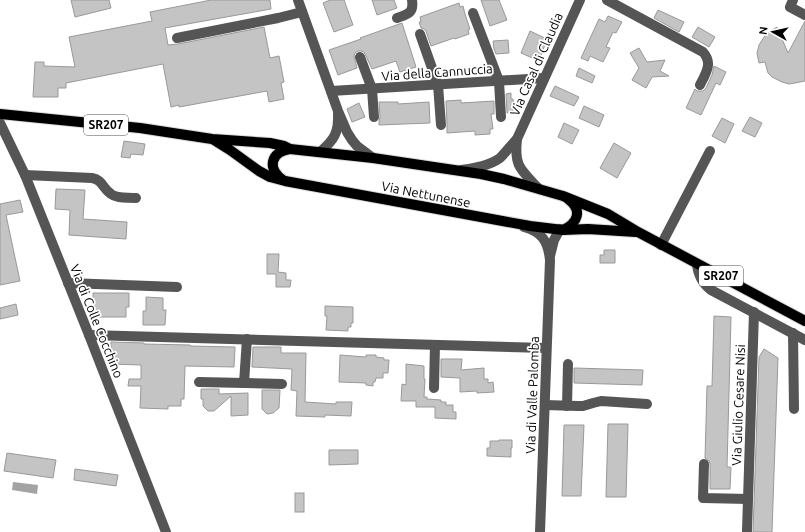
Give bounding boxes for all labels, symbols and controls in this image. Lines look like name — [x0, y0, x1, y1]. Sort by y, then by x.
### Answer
street label: Via Casal di Claudia — [507, 10, 565, 118]
north arrow — [753, 12, 793, 52]
text: N — [757, 26, 770, 36]
street label: Via della Cannuccia — [381, 61, 493, 83]
road number: SR207 — [84, 115, 128, 135]
street label: Via Nettunense — [380, 179, 472, 209]
street label: Via di Colle Cocchino — [68, 262, 126, 380]
road number: SR207 — [699, 266, 743, 286]
street label: Via di Valle Palomba — [523, 336, 541, 454]
street label: Via Giulio Cesare Nisi — [729, 344, 747, 466]

